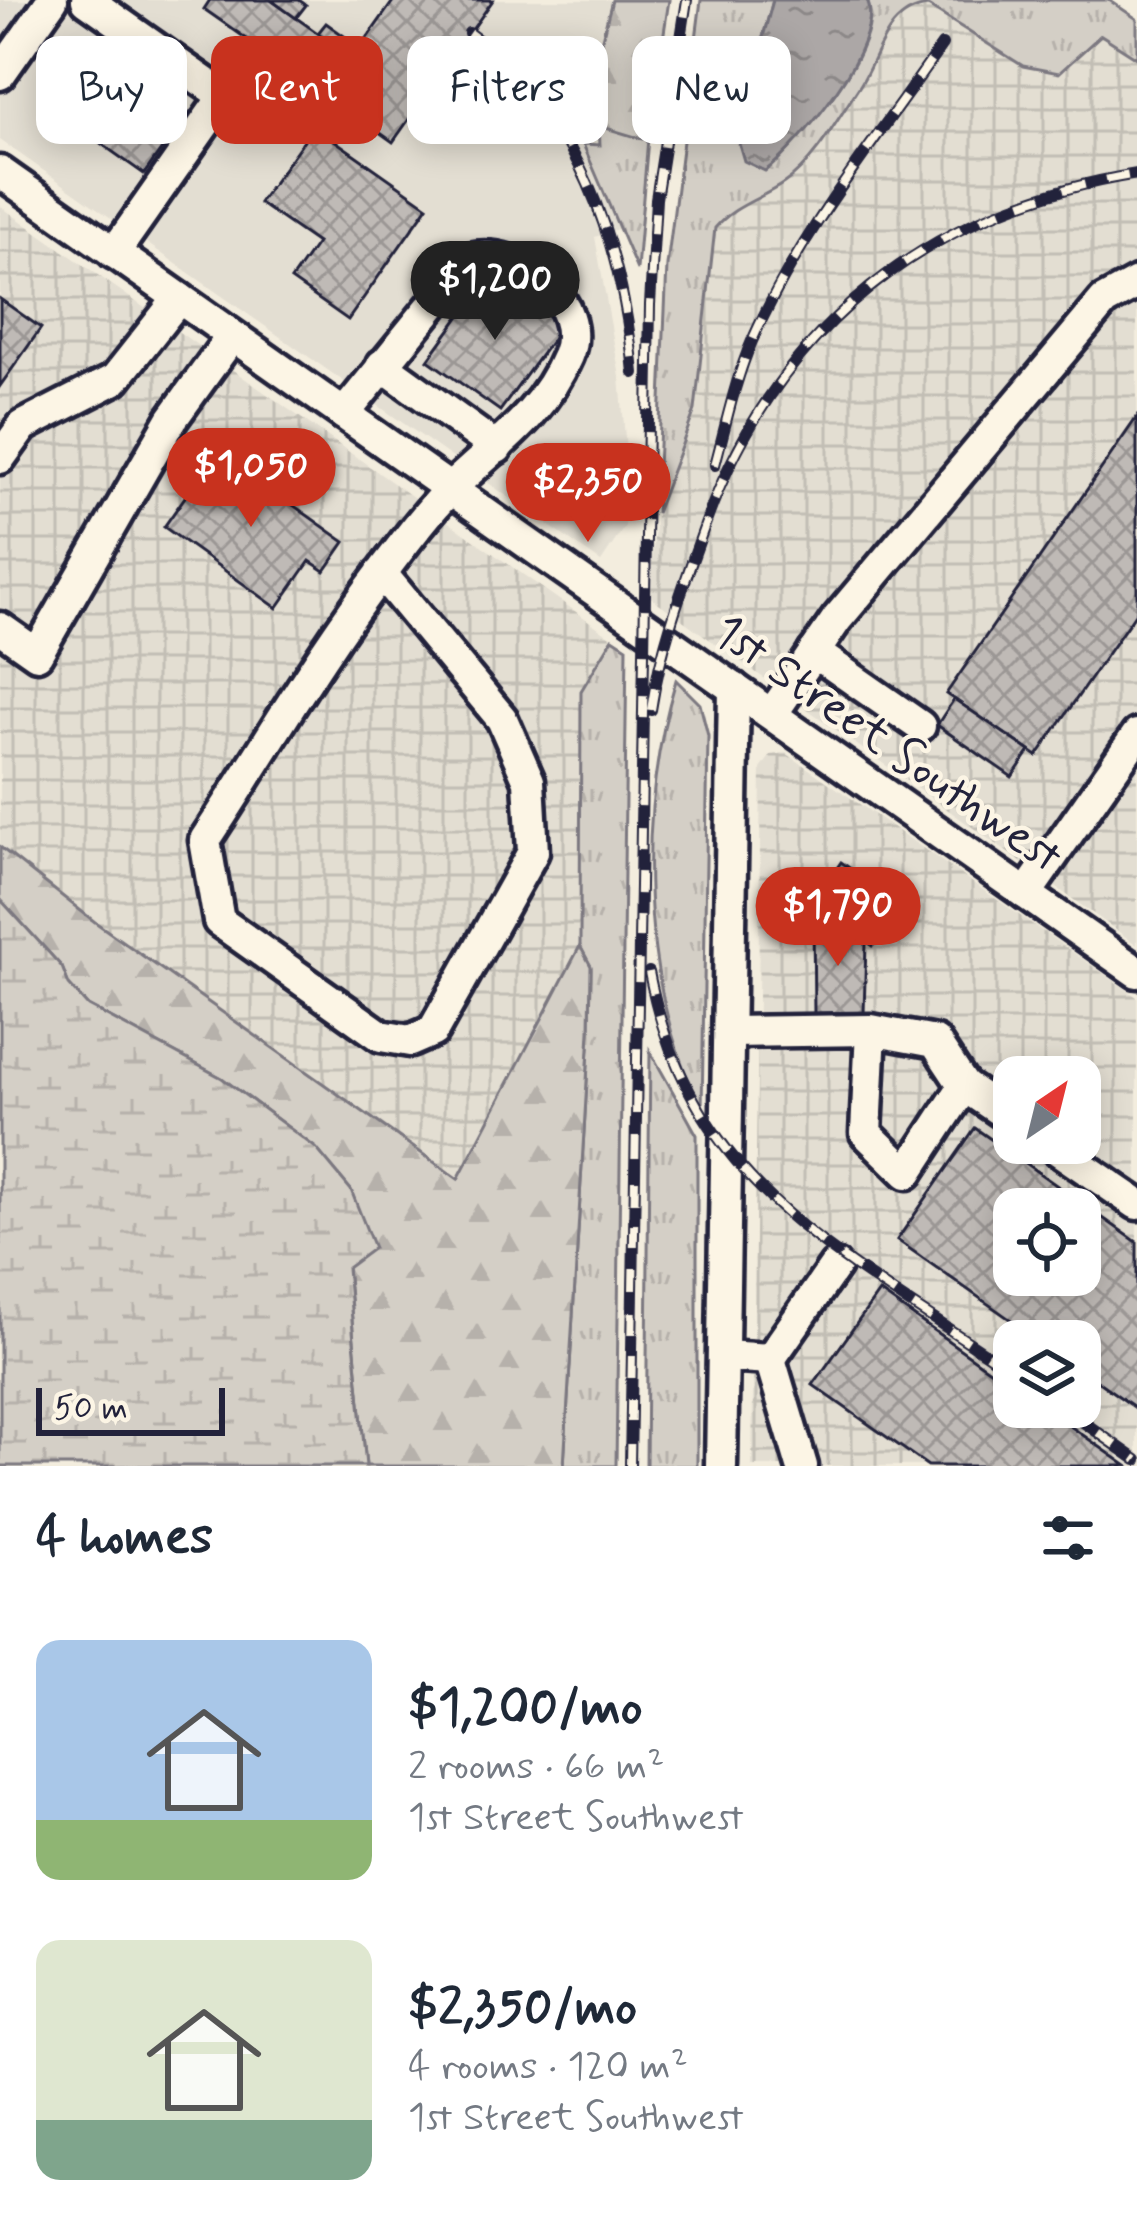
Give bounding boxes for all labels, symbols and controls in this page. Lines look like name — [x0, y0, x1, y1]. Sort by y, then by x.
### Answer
chip: Buy — [36, 36, 187, 144]
chip: Rent — [211, 36, 383, 144]
chip: Filters — [407, 36, 608, 144]
chip: New — [632, 36, 791, 144]
pin: $1,200 — [397, 241, 593, 343]
text: $1,200 — [438, 254, 552, 305]
pin: $1,050 — [153, 428, 349, 530]
text: $1,050 — [194, 441, 308, 492]
pin: $2,350 — [490, 443, 686, 545]
text: $2,350 — [533, 456, 643, 507]
street label: 1st Street Southwest — [700, 601, 1074, 889]
pin: $1,790 — [740, 867, 936, 969]
text: $1,790 — [783, 880, 893, 931]
north arrow — [993, 1056, 1101, 1164]
map controls — [993, 1056, 1101, 1428]
button: locate — [993, 1188, 1101, 1296]
button: layers — [993, 1320, 1101, 1428]
scale bar — [36, 1382, 225, 1435]
text: 50 m — [54, 1387, 128, 1431]
text: 4 homes — [36, 1505, 213, 1571]
icon: filters — [1035, 1505, 1101, 1571]
text: $1,200/mo — [408, 1676, 643, 1742]
icon: home — [132, 1688, 276, 1832]
text: 2 rooms · 66 m² — [408, 1742, 664, 1793]
text: 1st Street Southwest — [408, 1793, 744, 1844]
text: $2,350/mo — [408, 1976, 637, 2042]
icon: home — [132, 1988, 276, 2132]
text: 4 rooms · 120 m² — [408, 2042, 688, 2093]
text: 1st Street Southwest — [408, 2093, 744, 2144]

